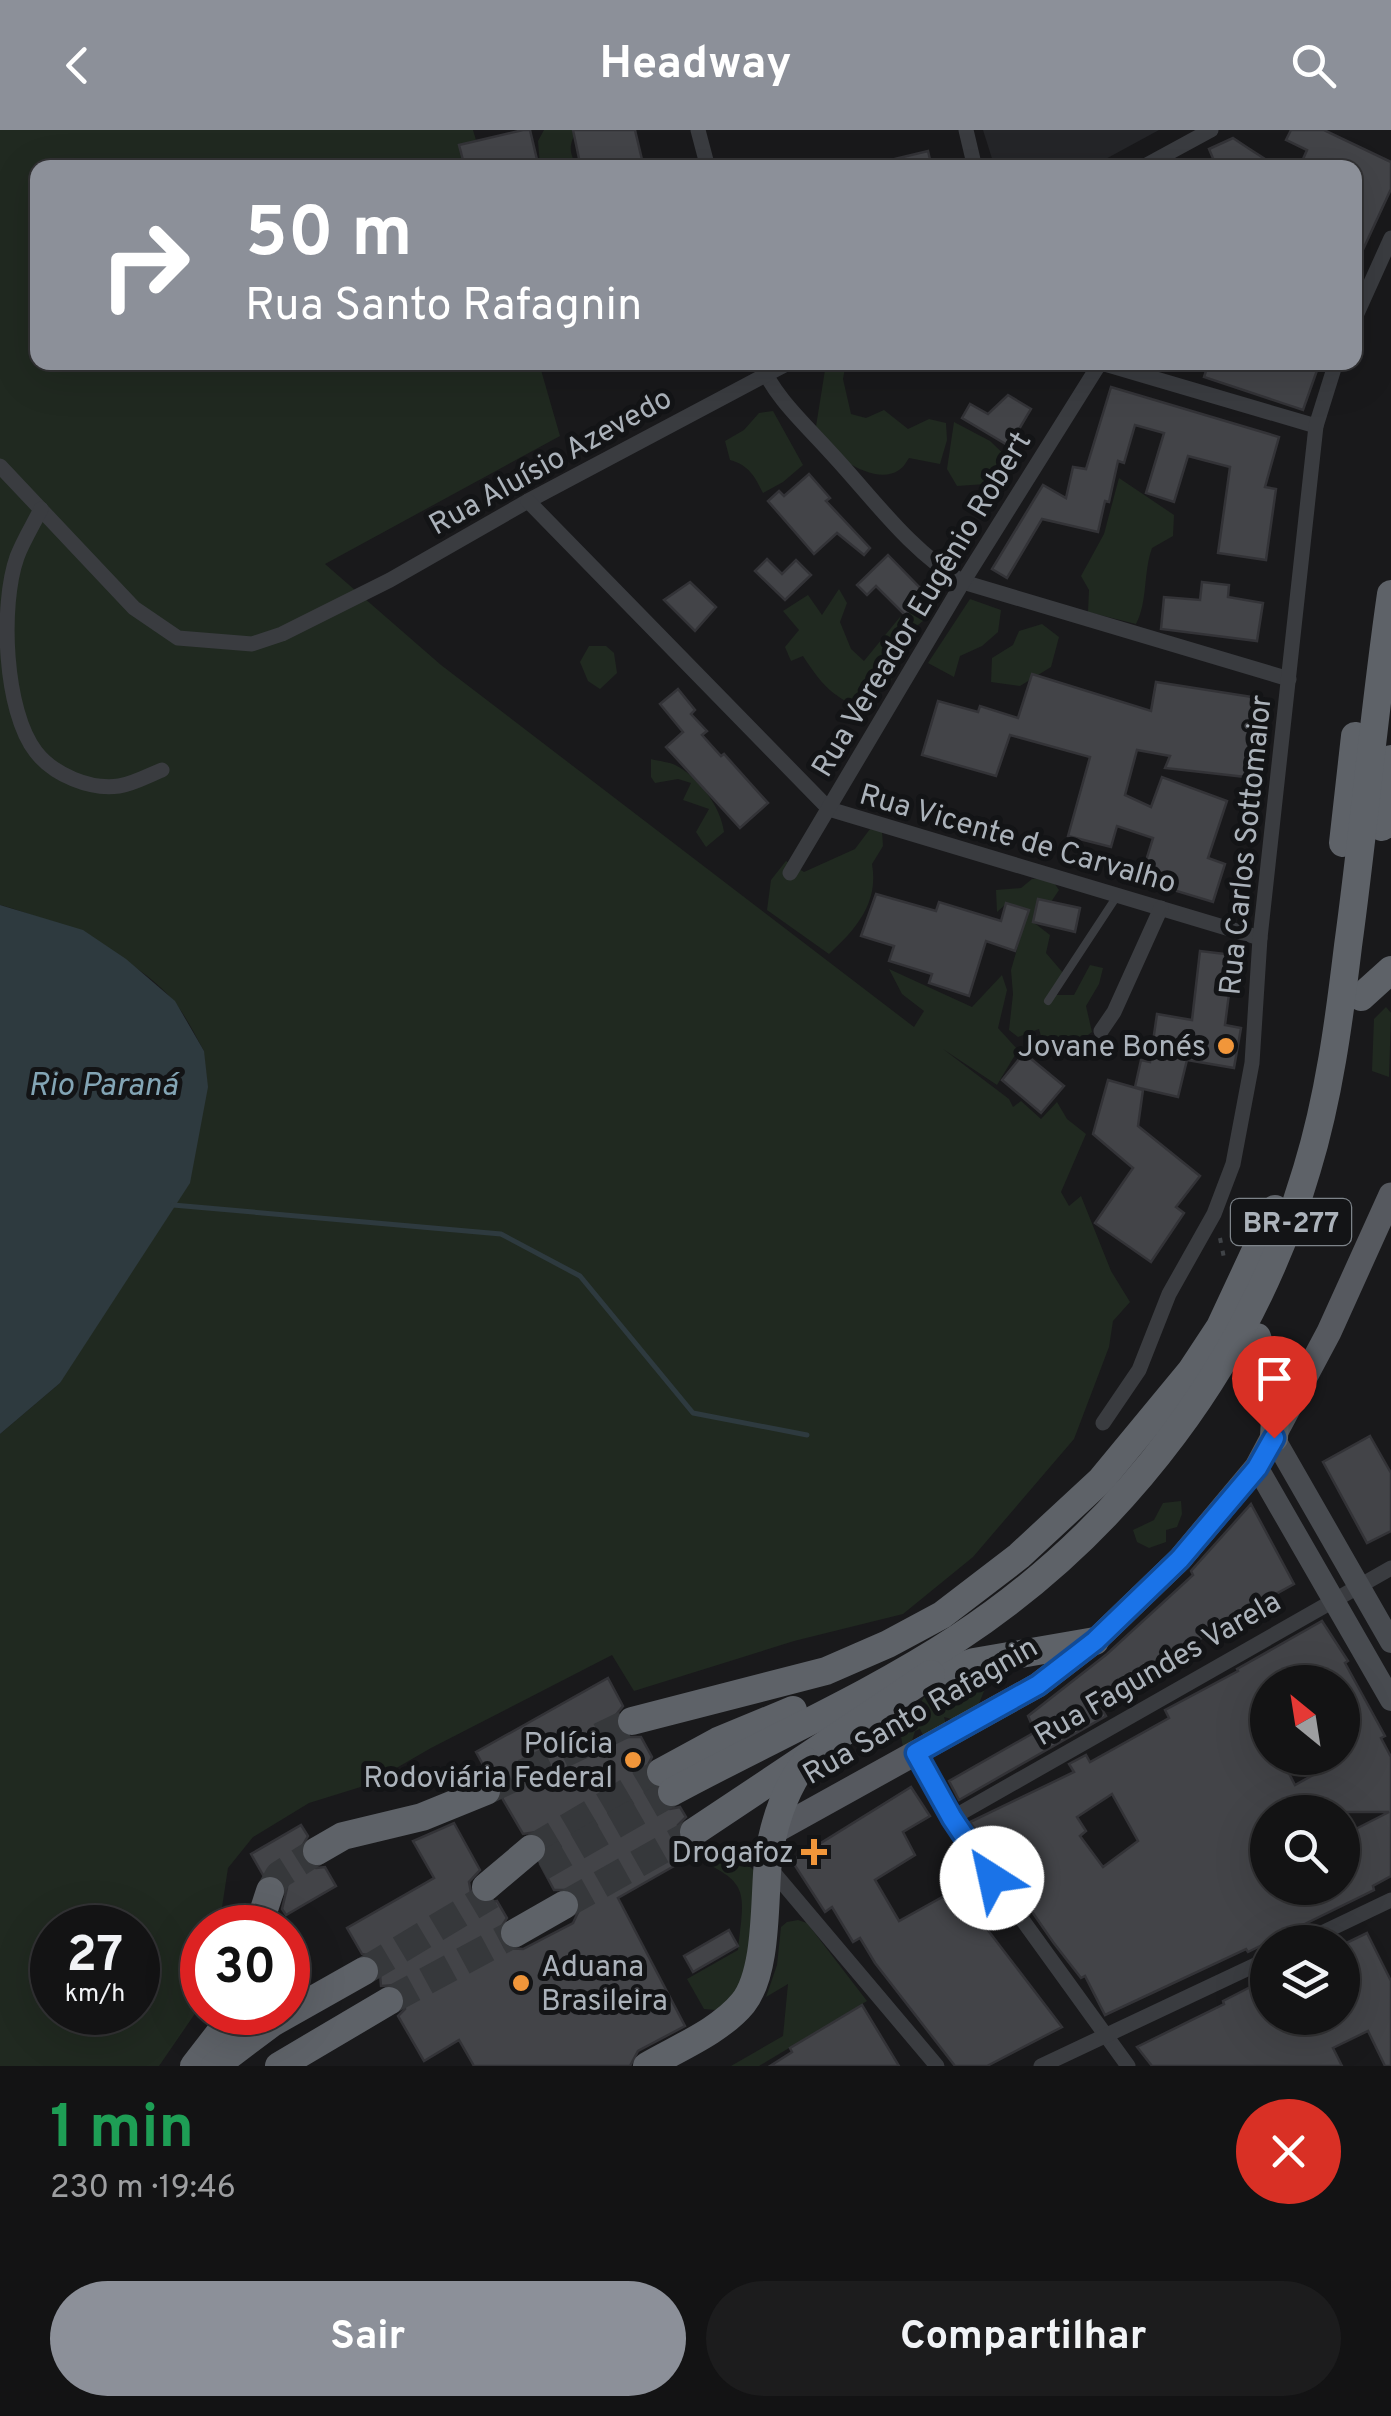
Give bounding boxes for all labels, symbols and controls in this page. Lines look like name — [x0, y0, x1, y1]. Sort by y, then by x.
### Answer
text: Headway — [599, 37, 792, 94]
icon: back — [50, 38, 105, 93]
icon: search — [1286, 38, 1341, 93]
text: 50 m — [245, 192, 412, 281]
icon: right — [80, 200, 210, 330]
text: Rua Santo Rafagnin — [245, 279, 642, 336]
street label: Rua Aluísio Azevedo — [424, 381, 679, 545]
street label: Rua Vereador Eugênio Robert — [805, 426, 1041, 785]
street label: Rua Carlos Sottomaior — [1213, 693, 1282, 997]
street label: Rua Vicente de Carvalho — [855, 777, 1180, 903]
place label: Jovane Bonés — [1017, 1030, 1206, 1067]
marker: Jovane Bonés — [1215, 1035, 1237, 1057]
water label: Rio Paraná — [28, 1067, 180, 1107]
road number: BR-277 — [1231, 1199, 1351, 1245]
pin — [1232, 1336, 1317, 1439]
icon: arrive — [1247, 1351, 1302, 1406]
street label: Rua Fagundes Varela — [1028, 1585, 1288, 1756]
street label: Rua Santo Rafagnin — [797, 1630, 1045, 1794]
north arrow — [1250, 1665, 1360, 1775]
map controls — [1250, 1665, 1360, 2035]
place label: Polícia Rodoviária Federal — [363, 1727, 613, 1798]
marker: Polícia Rodoviária Federal — [622, 1749, 644, 1771]
button: search — [1250, 1795, 1360, 1905]
position arrow — [940, 1826, 1044, 1930]
place label: Drogafoz — [672, 1836, 794, 1873]
marker: Drogafoz — [803, 1841, 825, 1863]
speed limit sign: 30 — [180, 1905, 310, 2035]
button: layers — [1250, 1925, 1360, 2035]
text: 27 — [67, 1926, 123, 1989]
place label: Aduana Brasileira — [541, 1950, 668, 2021]
marker: Aduana Brasileira — [510, 1972, 532, 1994]
text: km/h — [65, 1979, 125, 2011]
text: 1 min — [50, 2093, 194, 2169]
button: close — [1236, 2099, 1341, 2204]
text: 230 m · 19:46 — [50, 2169, 236, 2209]
button: Sair — [50, 2281, 686, 2396]
button: Compartilhar — [706, 2281, 1341, 2396]

